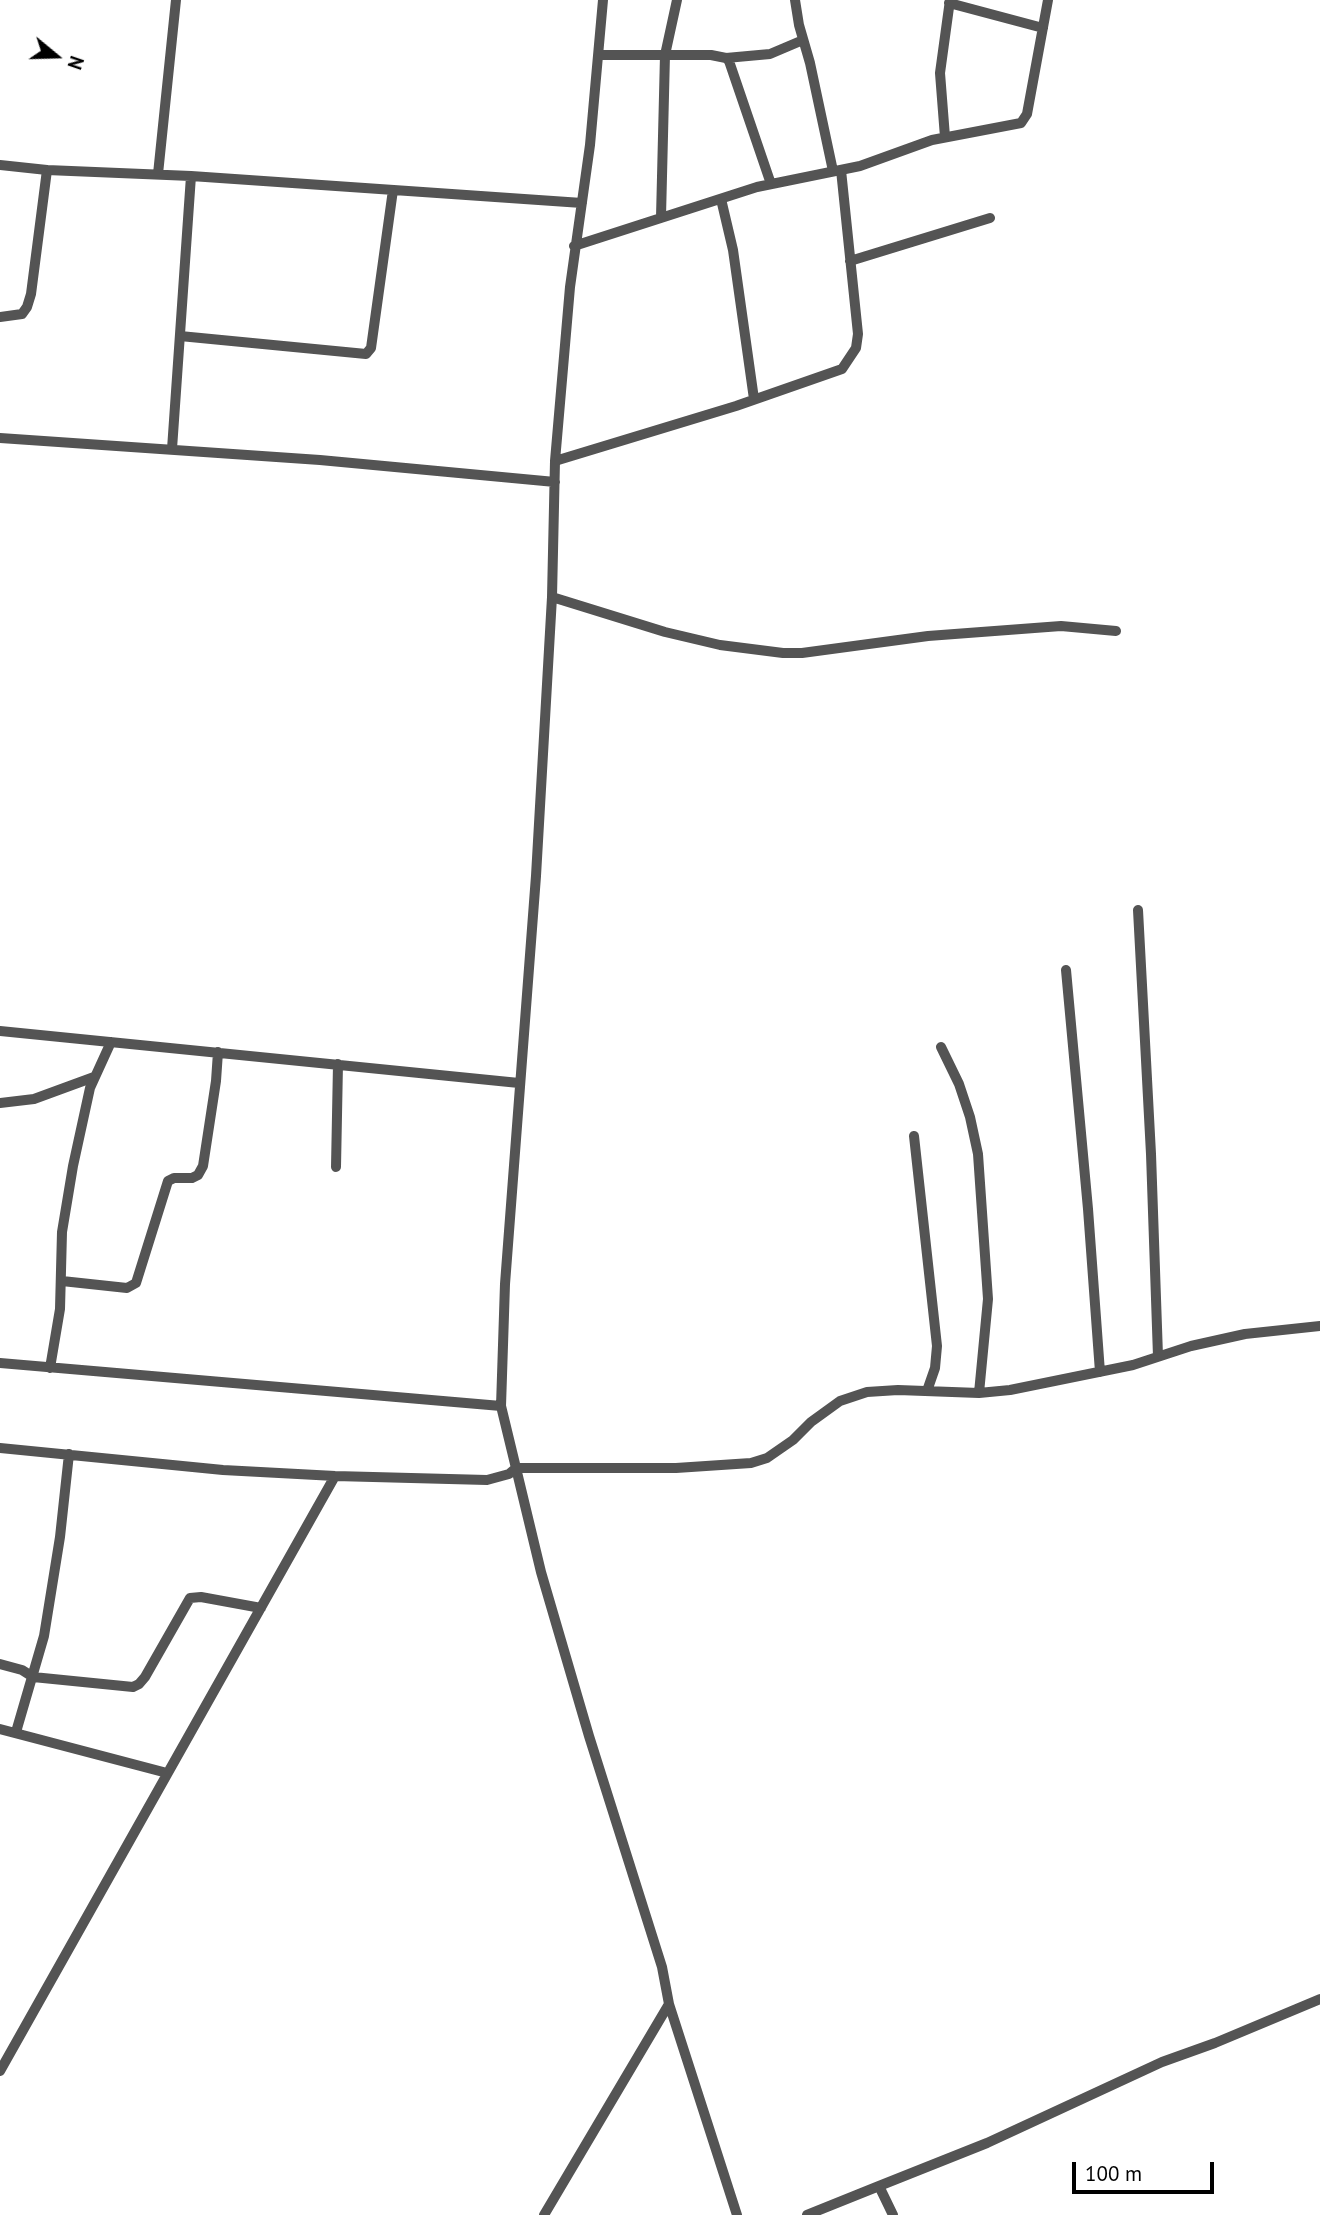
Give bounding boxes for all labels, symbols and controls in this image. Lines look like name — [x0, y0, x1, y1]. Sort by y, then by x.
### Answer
north arrow — [21, 21, 91, 91]
text: N — [62, 53, 89, 73]
scale bar — [1075, 2148, 1217, 2192]
text: 100 m — [1085, 2160, 1142, 2187]

